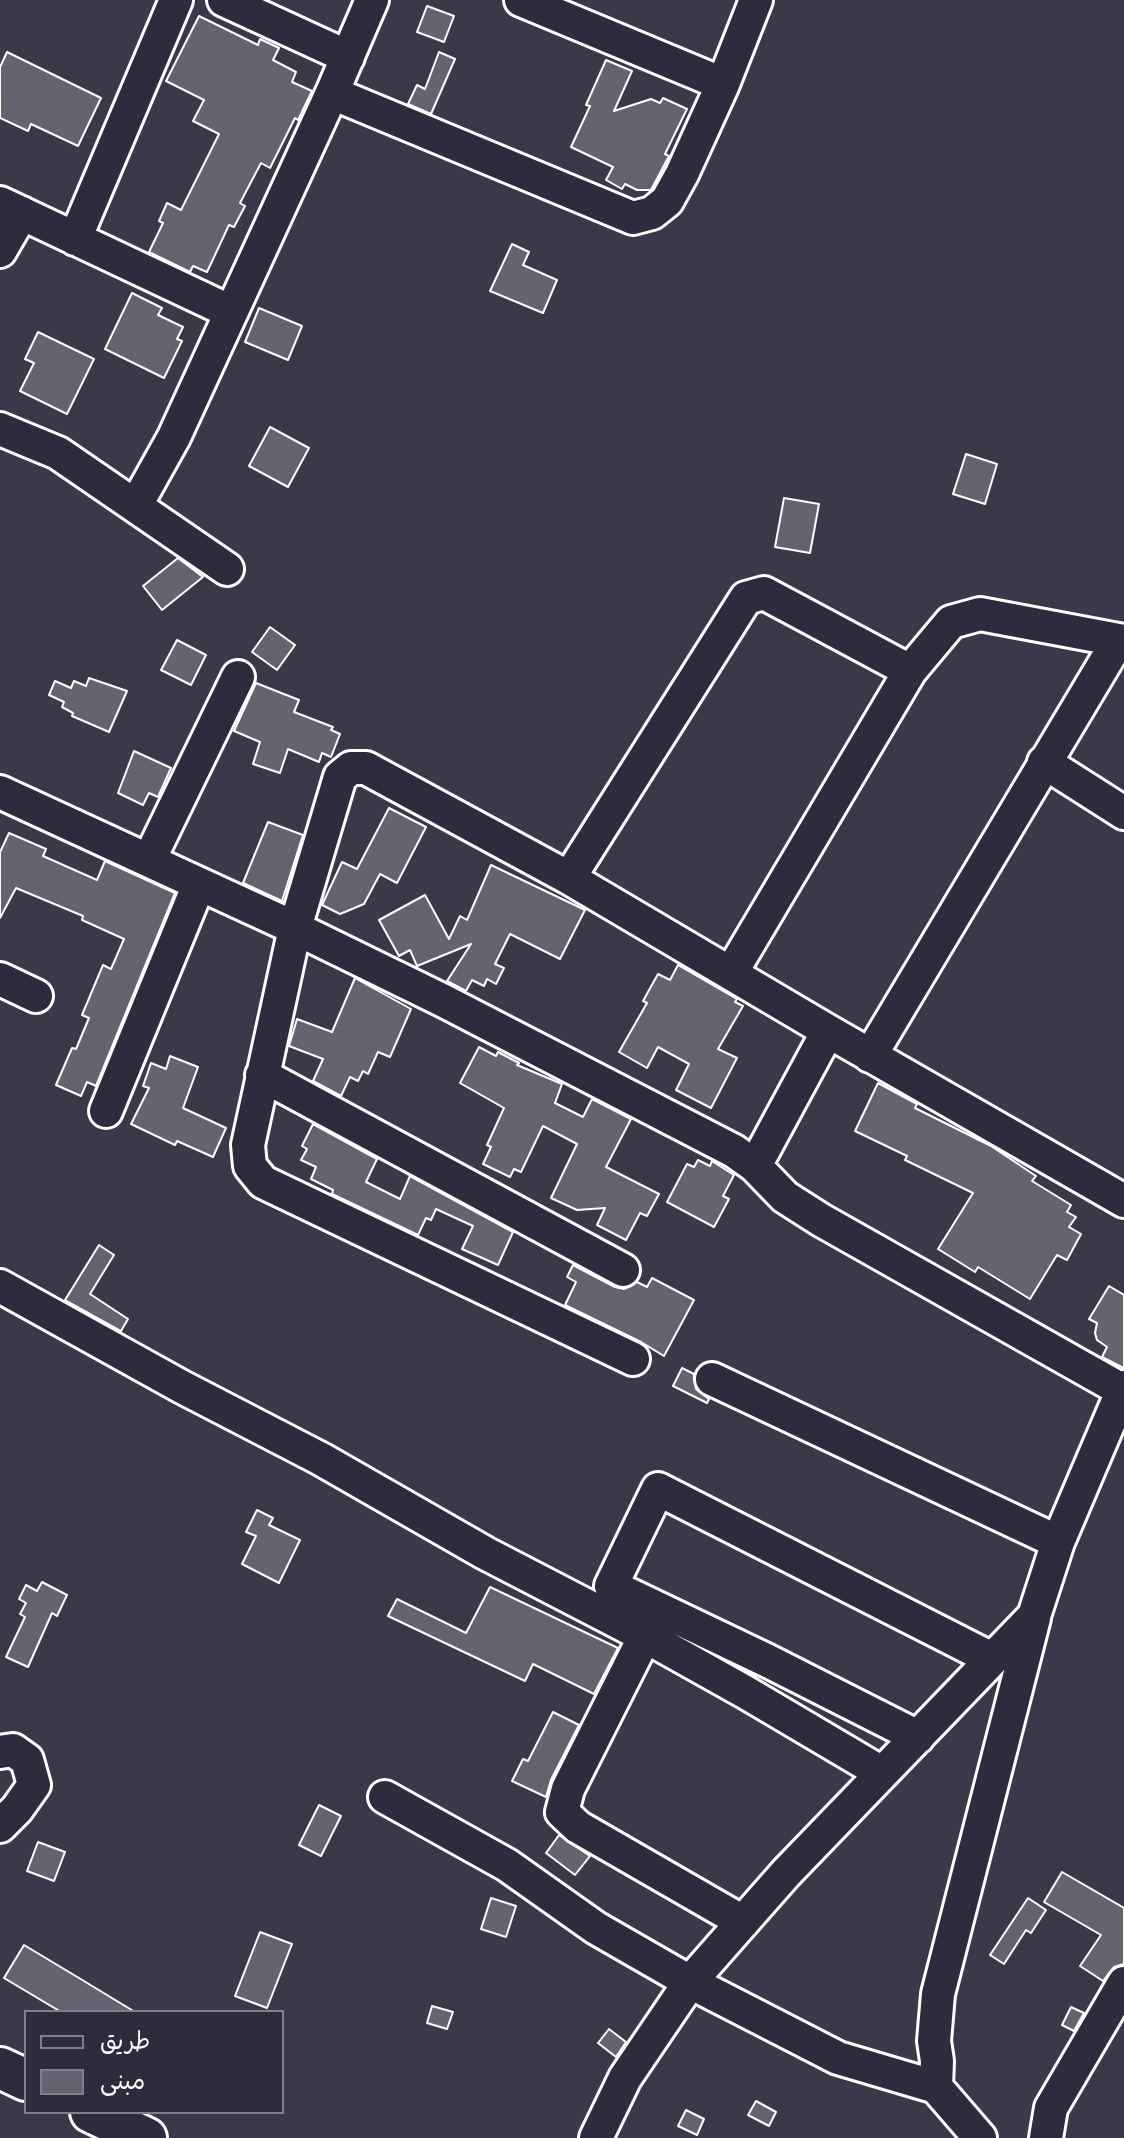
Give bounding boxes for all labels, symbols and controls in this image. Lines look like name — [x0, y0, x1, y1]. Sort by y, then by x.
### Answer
legend — [24, 2010, 284, 2114]
text: طريق — [100, 2025, 150, 2055]
text: مبنى — [100, 2065, 145, 2095]

